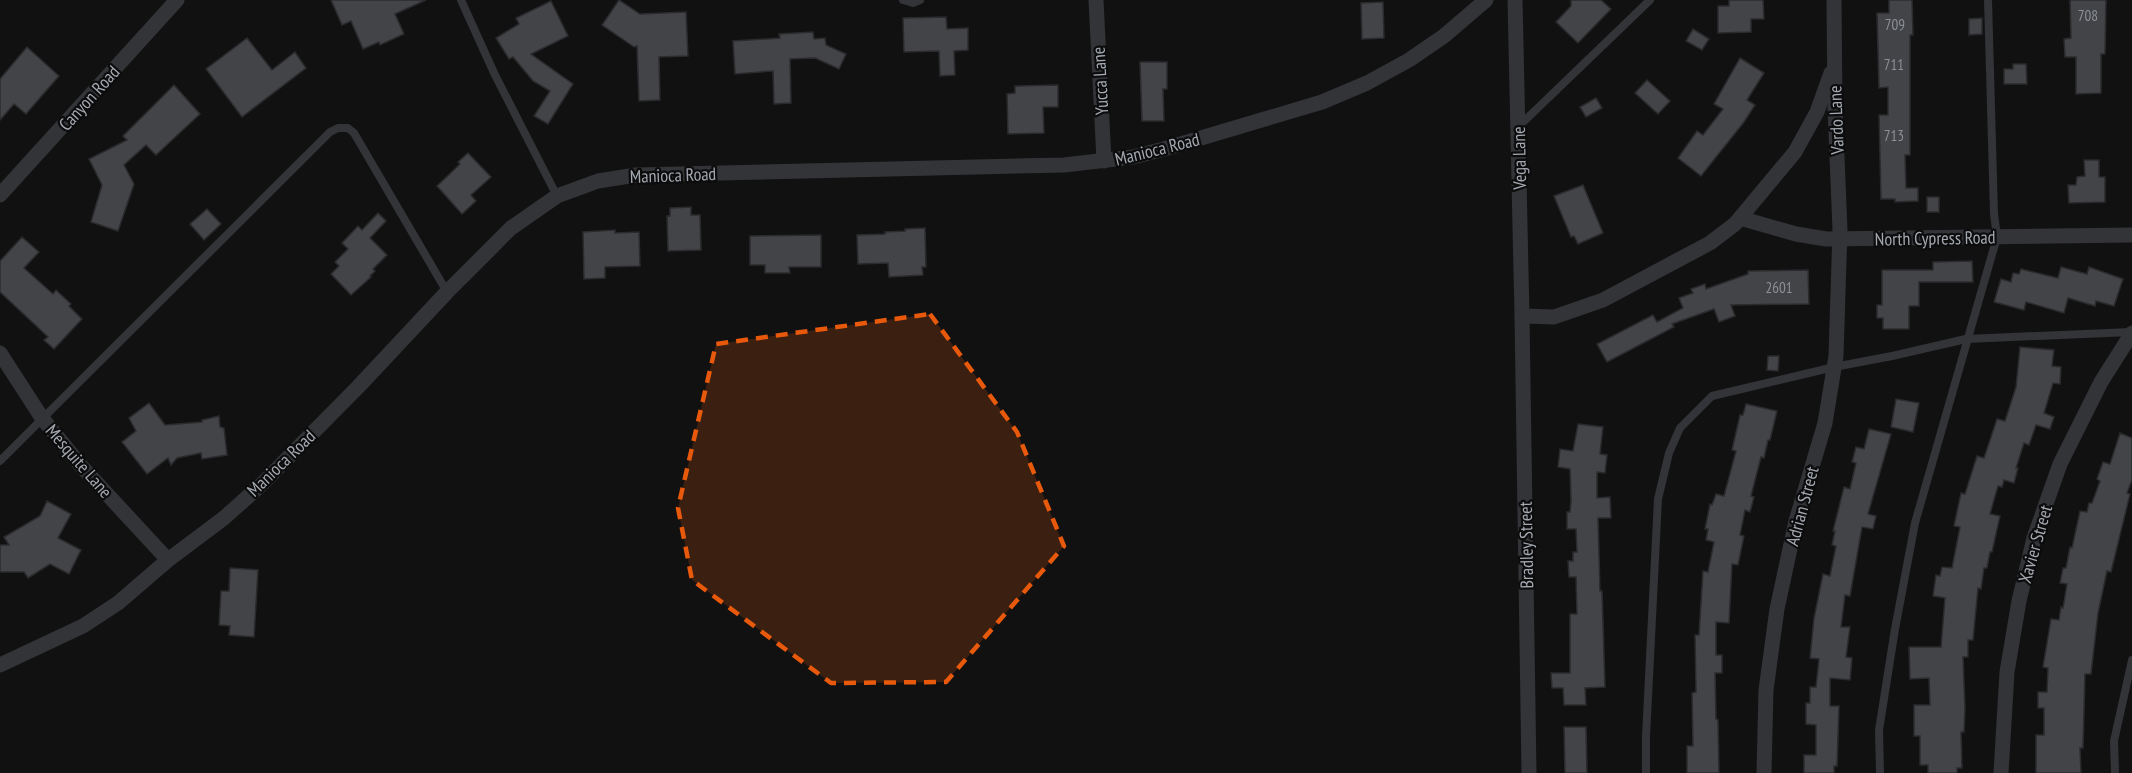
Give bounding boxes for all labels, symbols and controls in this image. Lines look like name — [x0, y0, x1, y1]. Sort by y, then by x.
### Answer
house number: 708 — [2078, 6, 2098, 25]
house number: 709 — [1885, 15, 1905, 34]
street label: Yucca Lane — [1087, 46, 1113, 116]
house number: 711 — [1884, 55, 1904, 74]
street label: Canyon Road — [54, 61, 124, 135]
street label: Vardo Lane — [1823, 85, 1849, 156]
street label: Vega Lane — [1507, 126, 1531, 191]
house number: 713 — [1884, 126, 1904, 145]
street label: Manioca Road — [1112, 127, 1202, 171]
street label: Manioca Road — [629, 162, 717, 188]
street label: North Cypress Road — [1874, 225, 1996, 251]
house number: 2601 — [1765, 278, 1793, 297]
street label: Mesquite Lane — [41, 419, 117, 503]
street label: Manioca Road — [242, 425, 320, 501]
street label: Adrian Street — [1780, 464, 1824, 548]
street label: Bradley Street — [1514, 501, 1538, 589]
street label: Xavier Street — [2013, 502, 2057, 586]

